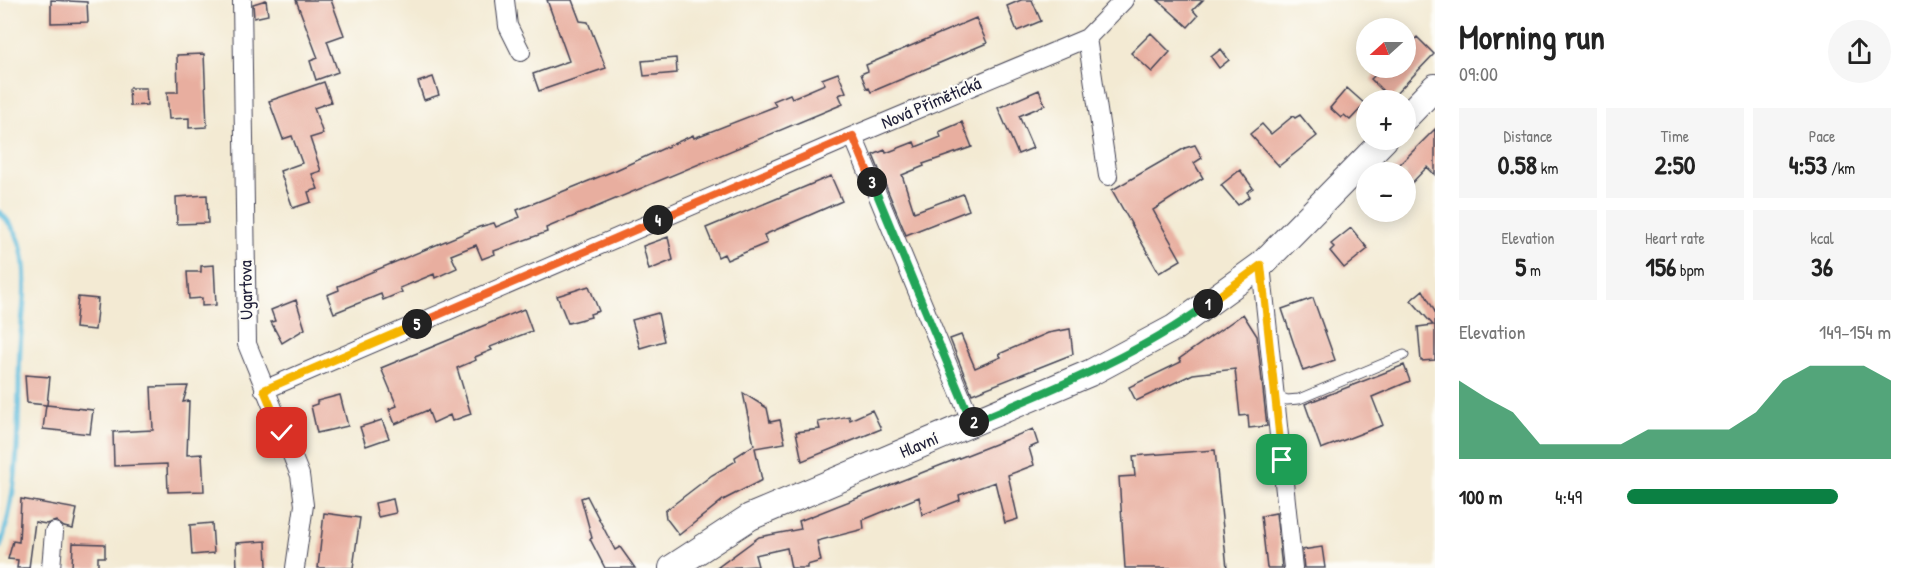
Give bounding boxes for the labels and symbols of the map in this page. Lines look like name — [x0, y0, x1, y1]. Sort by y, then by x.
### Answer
north arrow — [1356, 18, 1416, 78]
street label: Nová Přímětická — [877, 70, 984, 135]
pin: 3 — [857, 167, 887, 197]
pin: 4 — [643, 205, 673, 235]
street label: Ugartova — [232, 260, 259, 320]
pin: 1 — [1193, 289, 1223, 319]
pin: 5 — [402, 309, 432, 339]
pin — [256, 407, 307, 458]
pin: 2 — [959, 407, 989, 437]
street label: Hlavní — [896, 425, 942, 464]
pin — [1256, 434, 1307, 485]

